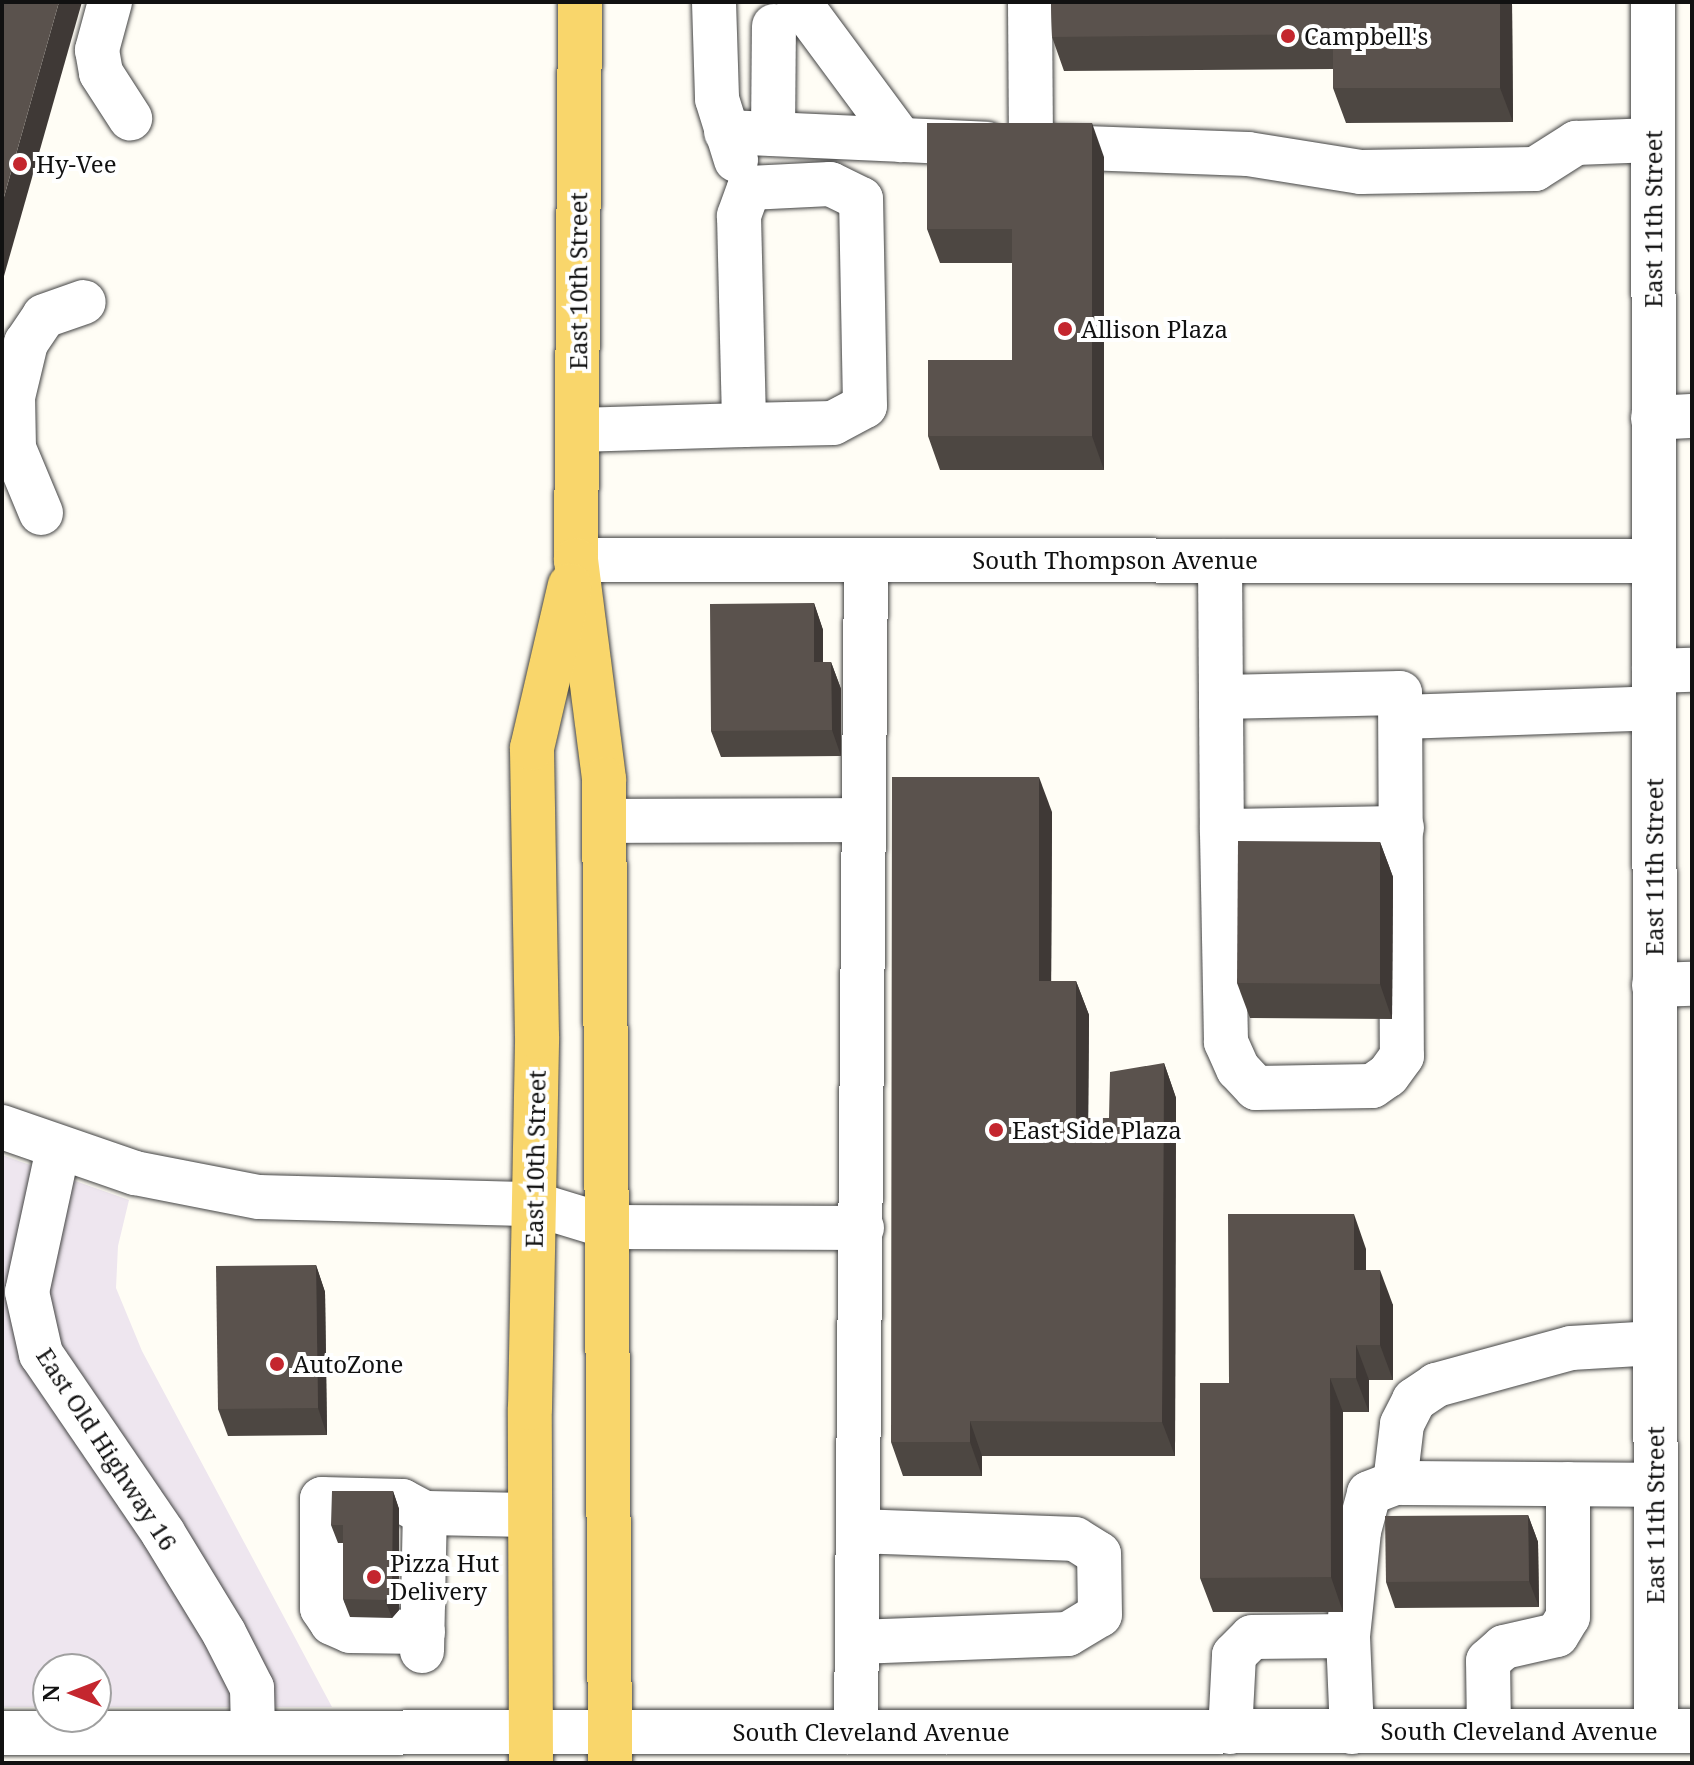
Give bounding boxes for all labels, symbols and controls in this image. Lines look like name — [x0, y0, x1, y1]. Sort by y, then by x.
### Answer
place label: Campbell's — [1304, 22, 1428, 50]
marker: Campbell's — [1279, 27, 1297, 45]
street label: East 11th Street — [1639, 130, 1667, 308]
place label: Hy-Vee — [36, 150, 116, 178]
marker: Hy-Vee — [11, 155, 29, 173]
street label: East 10th Street — [564, 192, 592, 370]
place label: Allison Plaza — [1081, 315, 1228, 343]
marker: Allison Plaza — [1056, 320, 1074, 338]
street label: South Thompson Avenue — [972, 546, 1258, 574]
street label: East 11th Street — [1640, 778, 1668, 956]
street label: East 10th Street — [519, 1070, 551, 1248]
place label: East Side Plaza — [1012, 1116, 1182, 1144]
marker: East Side Plaza — [987, 1121, 1005, 1139]
street label: East Old Highway 16 — [31, 1342, 183, 1556]
place label: AutoZone — [293, 1350, 403, 1378]
marker: AutoZone — [268, 1355, 286, 1373]
street label: East 11th Street — [1641, 1426, 1669, 1604]
place label: Pizza Hut Delivery — [390, 1549, 499, 1605]
marker: Pizza Hut Delivery — [365, 1568, 383, 1586]
north arrow — [32, 1653, 112, 1733]
text: N — [35, 1684, 65, 1702]
street label: South Cleveland Avenue — [1380, 1717, 1658, 1745]
street label: South Cleveland Avenue — [732, 1718, 1010, 1746]

